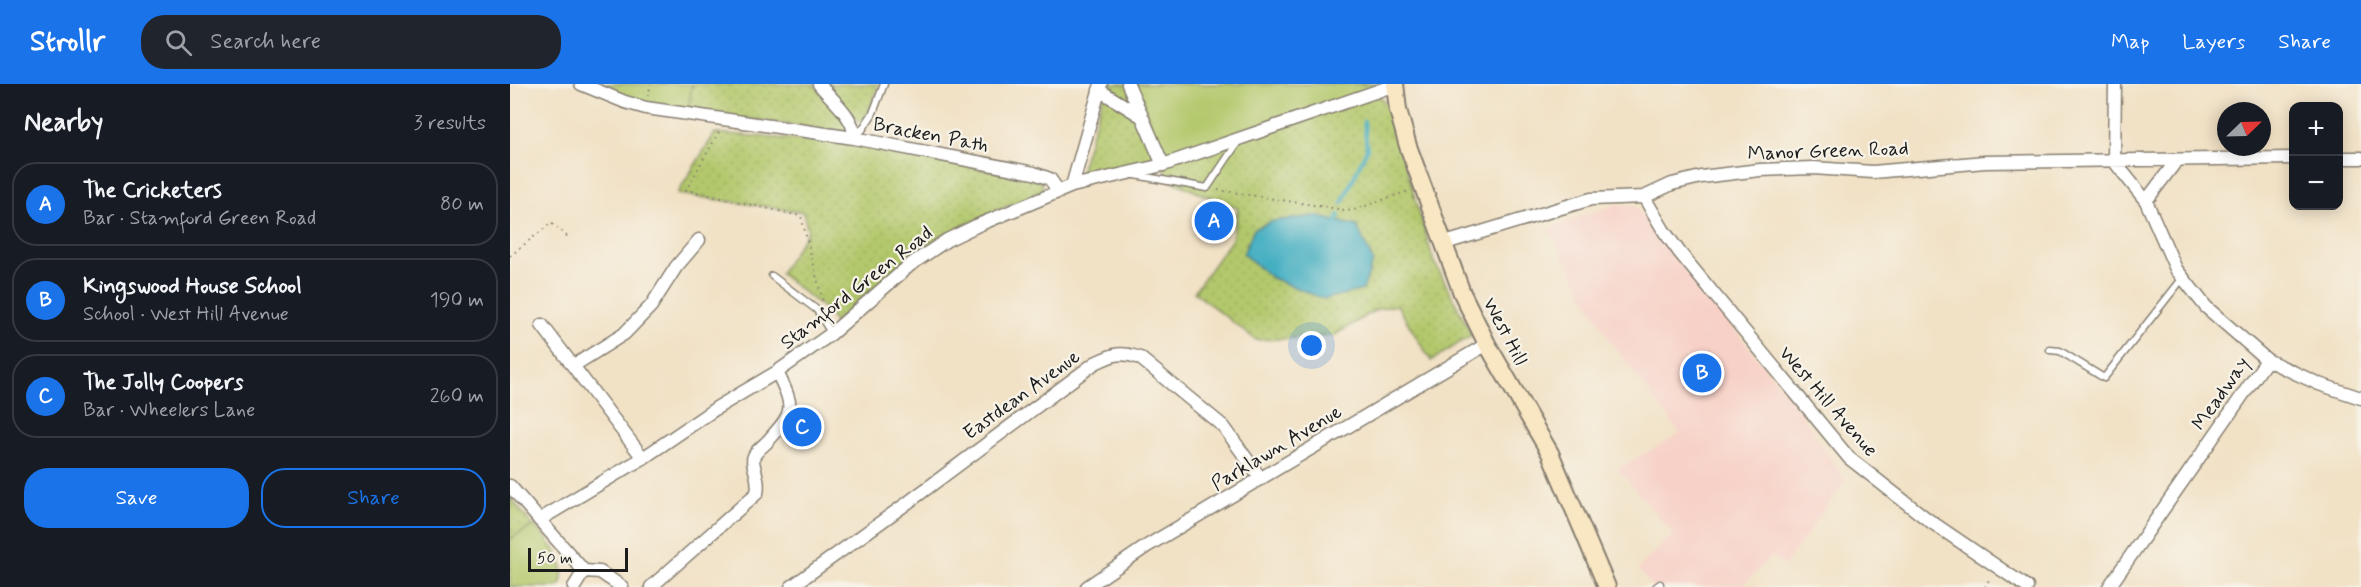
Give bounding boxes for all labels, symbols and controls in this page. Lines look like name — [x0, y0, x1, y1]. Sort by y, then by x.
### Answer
search box — [141, 15, 561, 69]
text: Strollr — [30, 24, 105, 61]
icon: search — [162, 26, 195, 59]
text: Search here — [210, 28, 321, 56]
text: Map — [2111, 28, 2149, 56]
text: Layers — [2182, 28, 2245, 56]
text: Share — [2278, 28, 2331, 56]
north arrow — [2217, 102, 2271, 156]
map controls — [2289, 102, 2343, 210]
button: + — [2289, 102, 2343, 156]
text: Nearby — [24, 106, 103, 140]
text: 3 results — [414, 110, 486, 137]
street label: Bracken Path — [871, 111, 991, 160]
street label: Manor Green Road — [1747, 135, 1909, 168]
button: − — [2289, 156, 2343, 210]
text: The Cricketers — [83, 177, 222, 205]
text: A — [39, 191, 52, 218]
text: 80 m — [440, 191, 484, 218]
pin: A — [1194, 198, 1234, 244]
text: Bar · Stamford Green Road — [83, 205, 316, 232]
street label: Stamford Green Road — [775, 220, 940, 358]
text: Kingswood House School — [83, 273, 302, 301]
text: B — [39, 287, 52, 314]
text: 190 m — [430, 287, 484, 314]
street label: West Hill — [1476, 293, 1534, 370]
text: School · West Hill Avenue — [83, 301, 289, 328]
your location — [1297, 331, 1326, 360]
street label: West Hill Avenue — [1772, 341, 1883, 463]
street label: Eastdean Avenue — [958, 344, 1086, 447]
pin: B — [1682, 350, 1722, 396]
street label: Meadway — [2186, 352, 2257, 436]
text: The Jolly Coopers — [83, 369, 244, 397]
text: C — [38, 383, 53, 410]
text: 260 m — [430, 383, 484, 410]
text: Bar · Wheelers Lane — [83, 397, 255, 424]
street label: Parklawn Avenue — [1206, 399, 1347, 498]
pin: C — [782, 404, 822, 450]
button: Save — [24, 468, 249, 528]
button: Share — [261, 468, 486, 528]
scale bar — [528, 545, 628, 572]
text: 50 m — [537, 548, 573, 569]

